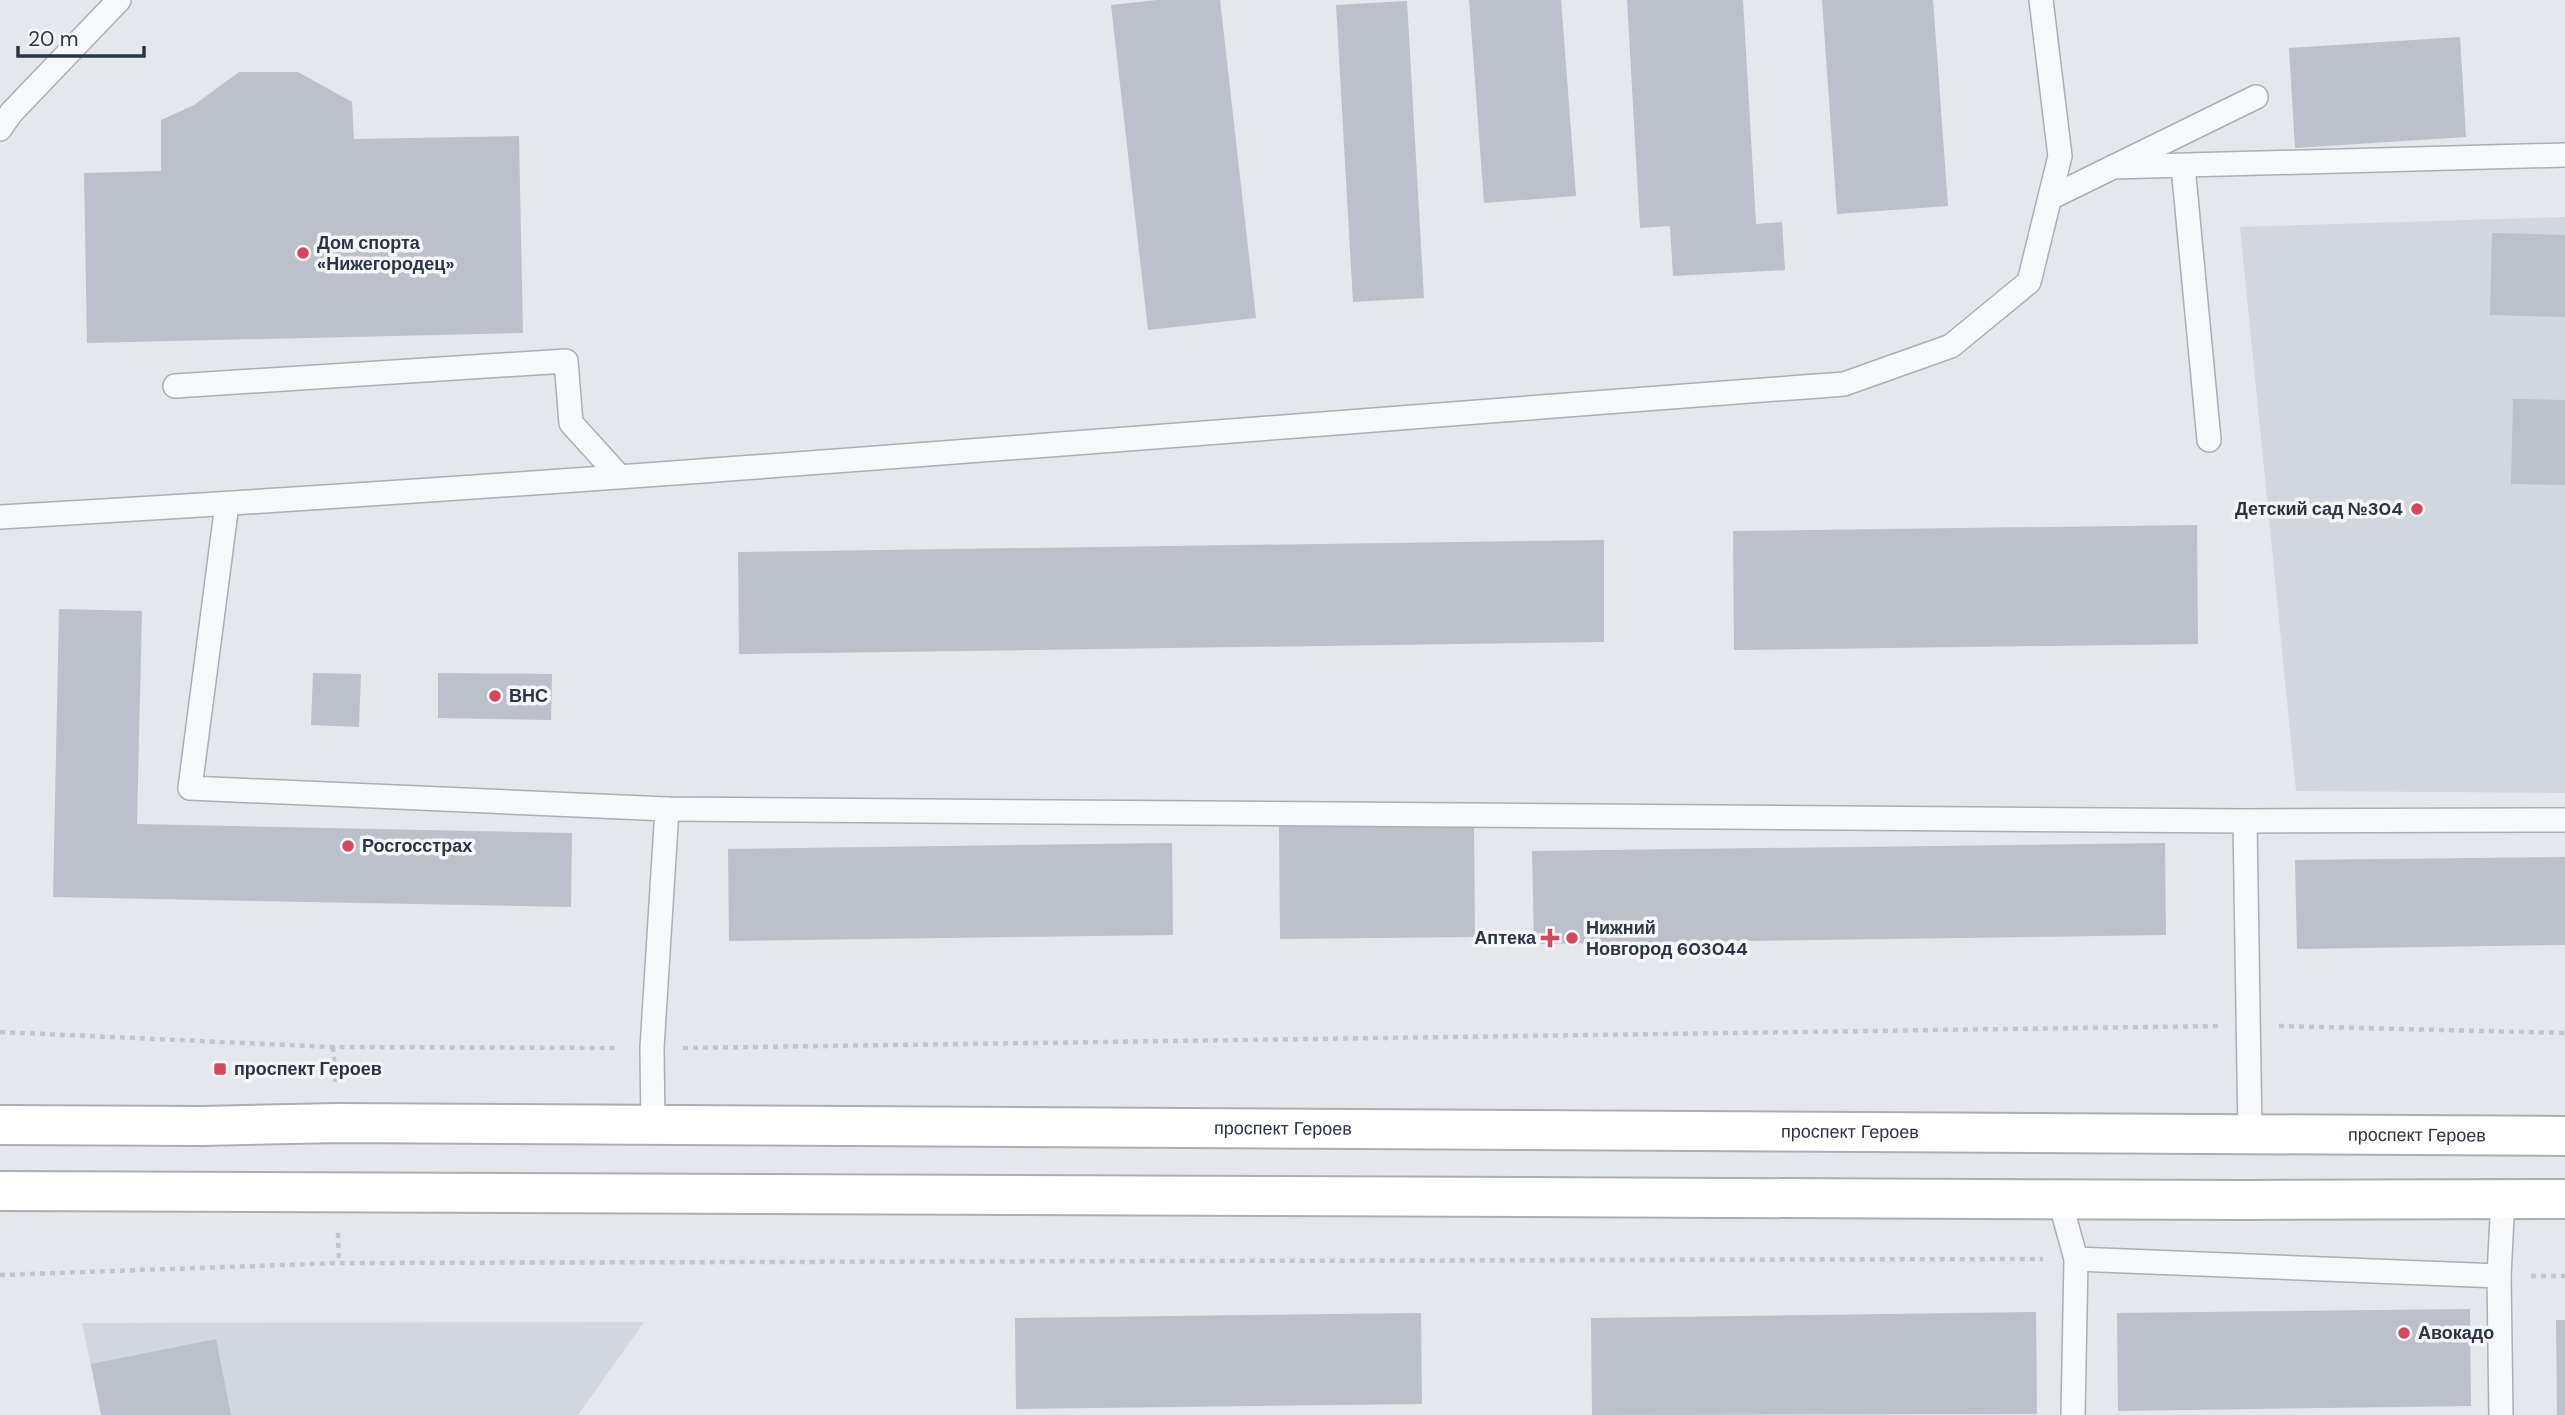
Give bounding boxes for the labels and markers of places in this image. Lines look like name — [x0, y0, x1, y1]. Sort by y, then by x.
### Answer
place label: Дом спорта «Нижегородец» — [317, 231, 455, 276]
marker: Дом спорта «Нижегородец» — [295, 245, 311, 261]
place label: Детский сад №304 — [2235, 497, 2403, 521]
marker: Детский сад №304 — [2409, 501, 2425, 517]
place label: ВНС — [509, 684, 548, 708]
marker: ВНС — [487, 688, 503, 704]
place label: Росгосстрах — [362, 834, 472, 858]
marker: Росгосстрах — [340, 838, 356, 854]
place label: Нижний Новгород 603044 — [1586, 916, 1748, 961]
place label: Аптека — [1474, 926, 1537, 950]
marker: Аптека — [1542, 930, 1558, 946]
marker: Нижний Новгород 603044 — [1564, 930, 1580, 946]
place label: проспект Героев — [234, 1057, 382, 1081]
marker: проспект Героев — [212, 1061, 228, 1077]
place label: Авокадо — [2418, 1321, 2494, 1345]
marker: Авокадо — [2396, 1325, 2412, 1341]

